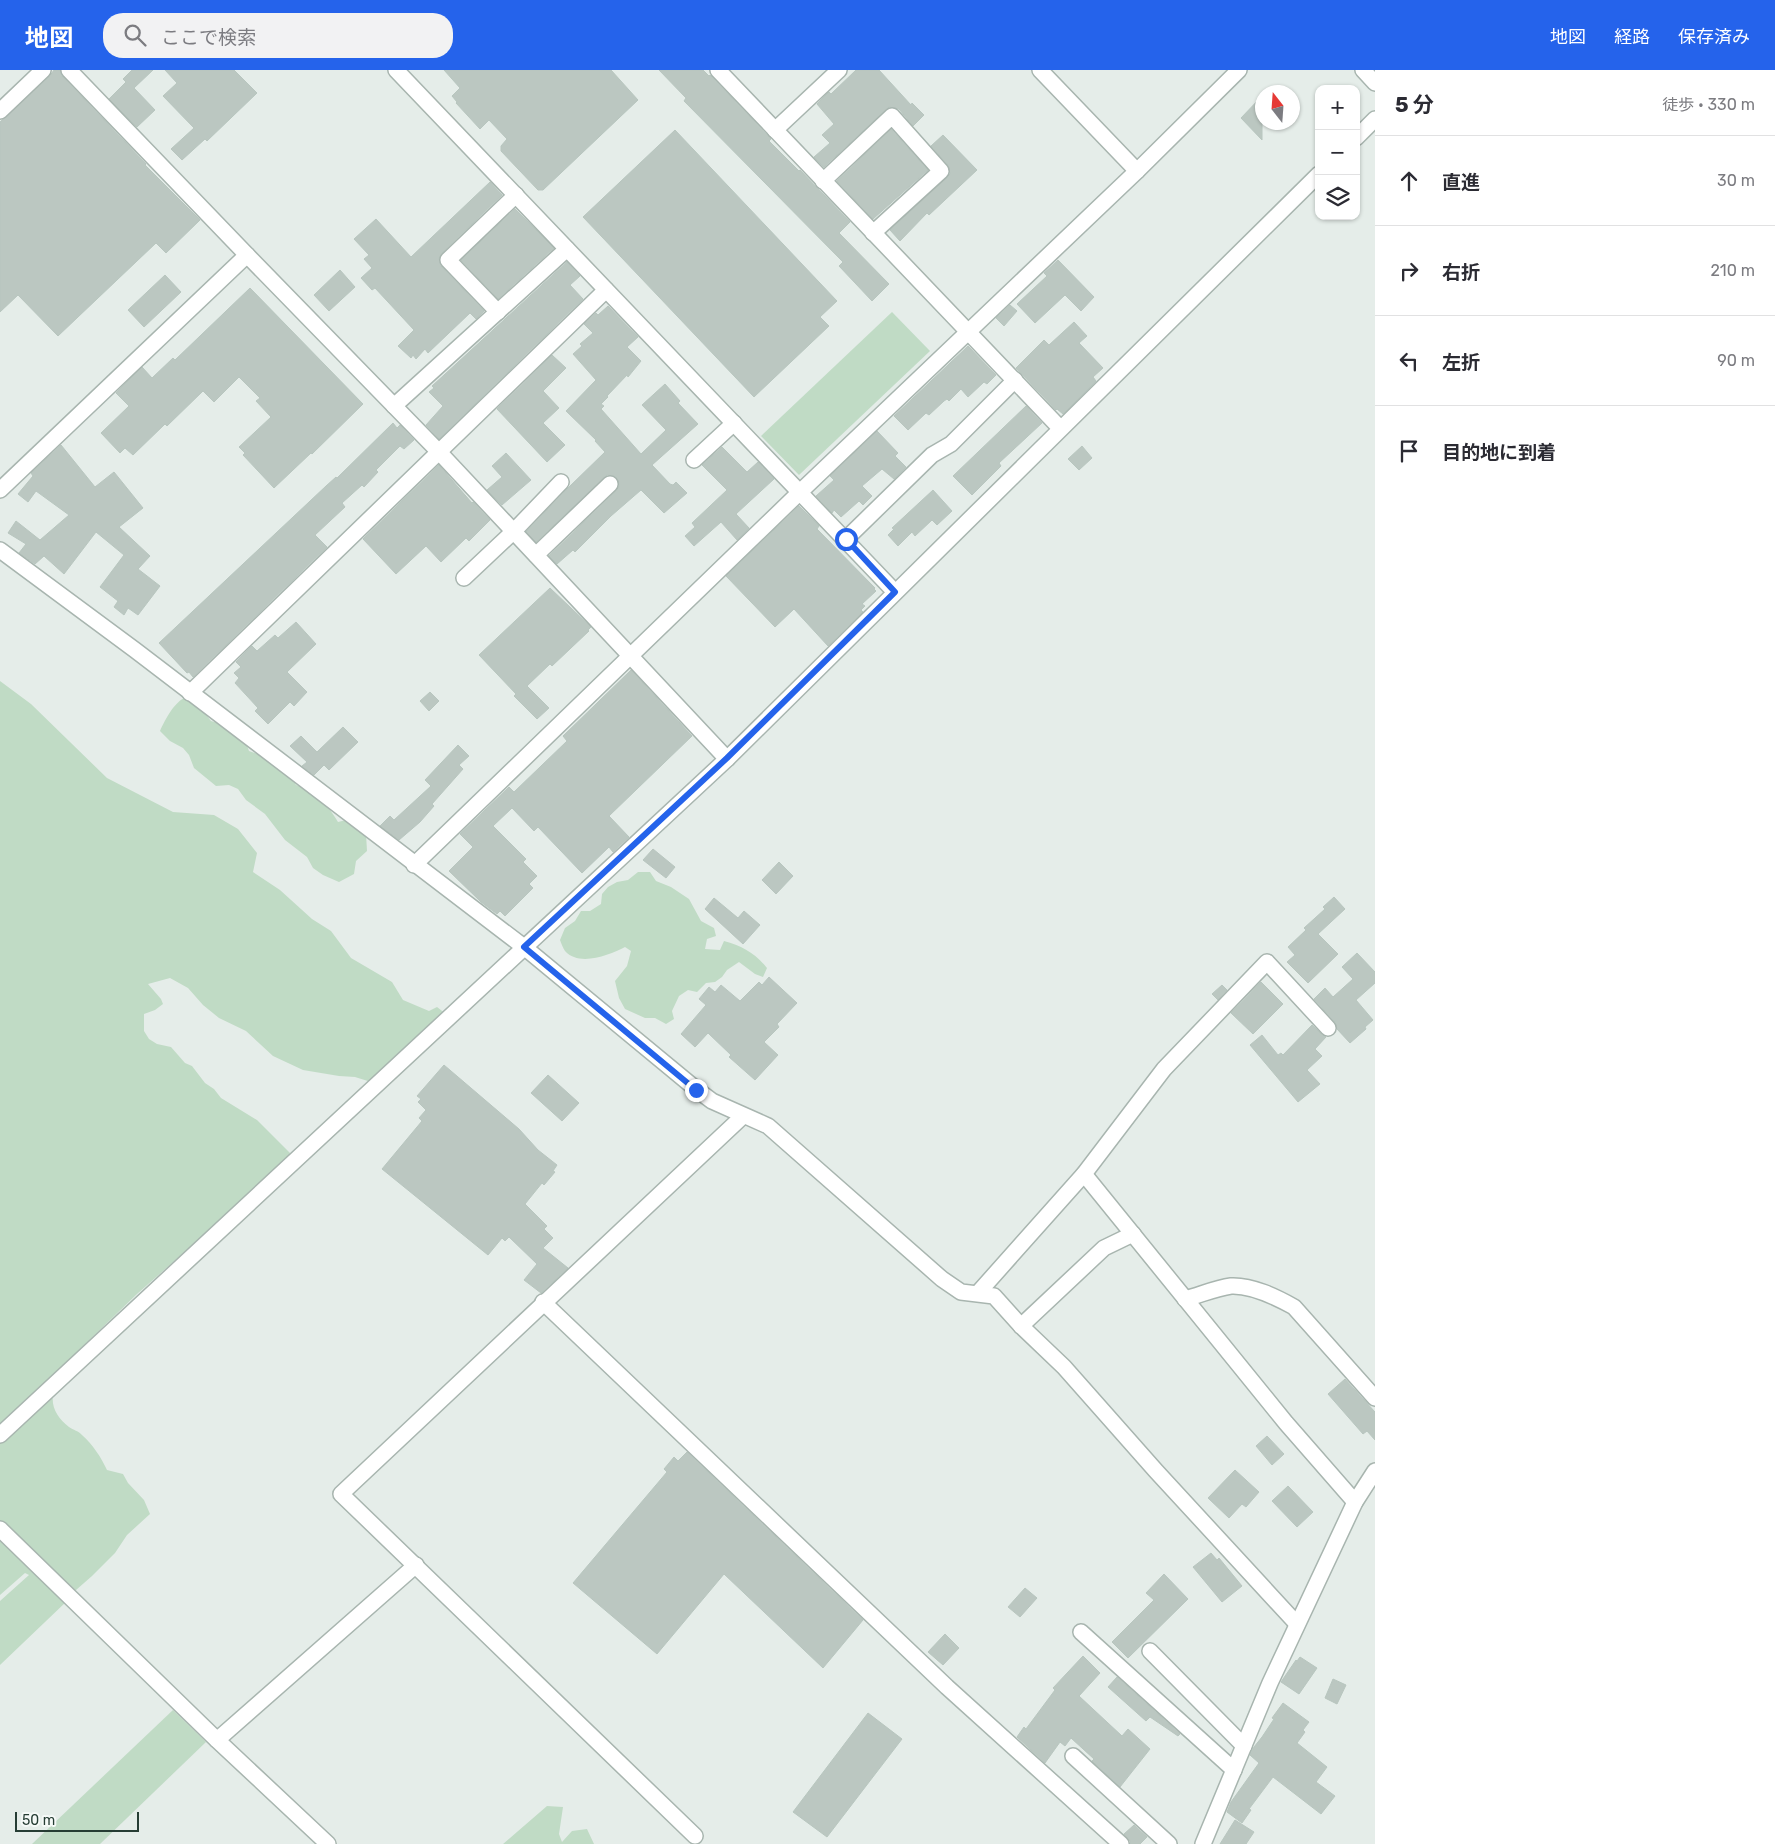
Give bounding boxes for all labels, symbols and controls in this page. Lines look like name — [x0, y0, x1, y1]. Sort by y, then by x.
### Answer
search box — [103, 13, 453, 58]
icon: search — [121, 21, 149, 49]
text: 地図 — [25, 24, 73, 52]
text: ここで検索 — [161, 26, 256, 49]
text: 地図 — [1550, 26, 1586, 48]
text: 経路 — [1614, 26, 1650, 48]
text: 保存済み — [1678, 26, 1750, 48]
north arrow — [1255, 85, 1300, 130]
map controls — [1315, 85, 1360, 220]
button: + — [1315, 85, 1360, 130]
text: 5 分 — [1395, 92, 1434, 117]
text: 徒歩 · 330 m — [1662, 95, 1755, 114]
button: − — [1315, 130, 1360, 175]
icon: ahead — [1395, 167, 1423, 195]
text: 直進 — [1442, 171, 1480, 194]
text: 30 m — [1717, 171, 1755, 190]
button: layers — [1315, 175, 1360, 220]
icon: right — [1395, 257, 1423, 285]
text: 右折 — [1442, 261, 1480, 284]
text: 210 m — [1710, 261, 1755, 280]
icon: left — [1395, 347, 1423, 375]
text: 左折 — [1442, 351, 1480, 374]
text: 90 m — [1717, 351, 1755, 370]
icon: arrive — [1395, 437, 1423, 465]
text: 目的地に到着 — [1442, 441, 1556, 464]
route start — [835, 528, 858, 551]
route end — [685, 1079, 708, 1102]
scale bar — [15, 1809, 139, 1832]
text: 50 m — [22, 1812, 55, 1829]

